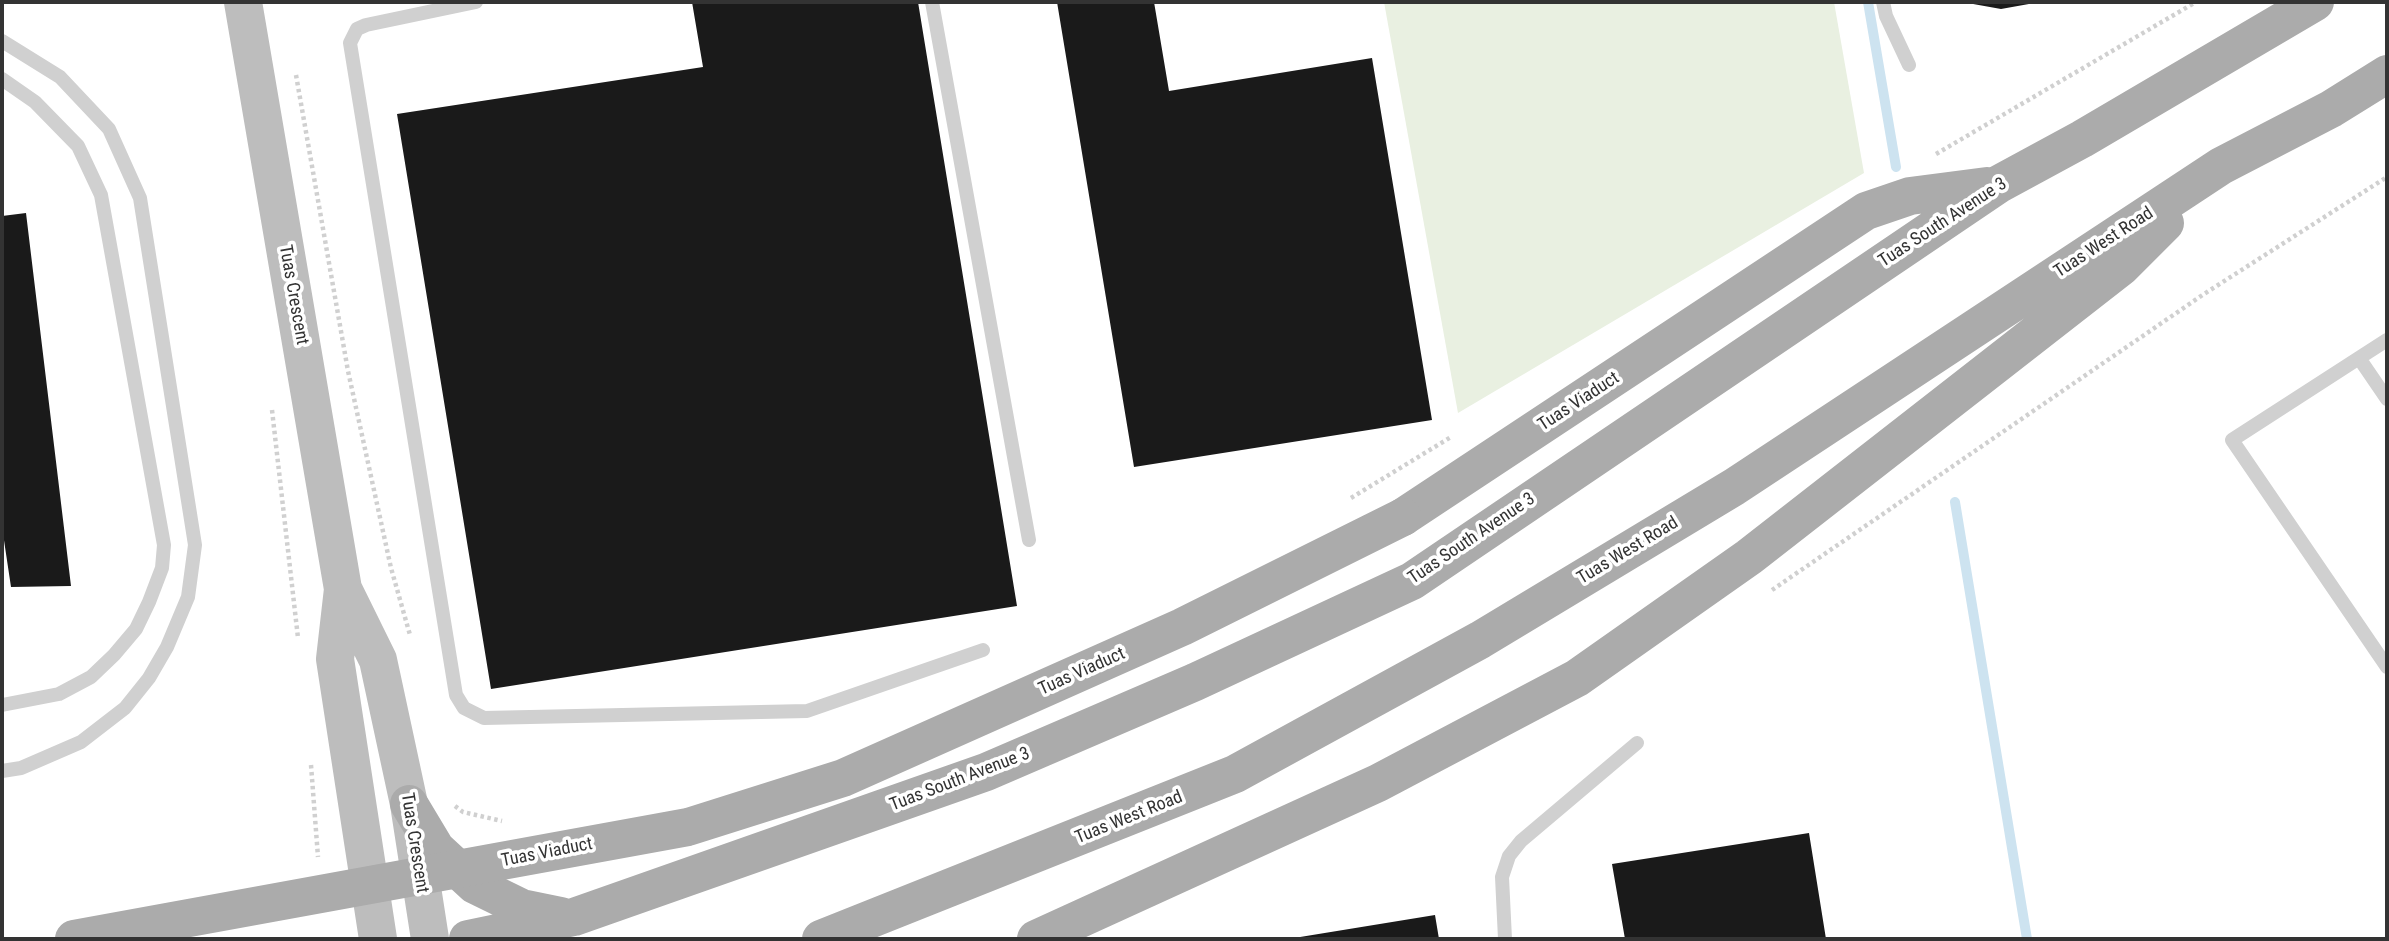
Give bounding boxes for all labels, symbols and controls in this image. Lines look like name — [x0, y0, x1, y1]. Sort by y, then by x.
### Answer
street label: Tuas South Avenue 3 — [1875, 174, 2011, 272]
street label: Tuas West Road — [2050, 203, 2158, 283]
street label: Tuas Crescent — [274, 243, 312, 347]
street label: Tuas Viaduct — [1534, 368, 1624, 436]
street label: Tuas South Avenue 3 — [1405, 489, 1539, 589]
street label: Tuas West Road — [1574, 512, 1682, 590]
street label: Tuas Viaduct — [1035, 643, 1129, 701]
street label: Tuas South Avenue 3 — [887, 743, 1033, 817]
street label: Tuas West Road — [1072, 787, 1186, 849]
street label: Tuas Crescent — [395, 791, 433, 895]
street label: Tuas Viaduct — [500, 834, 594, 872]

